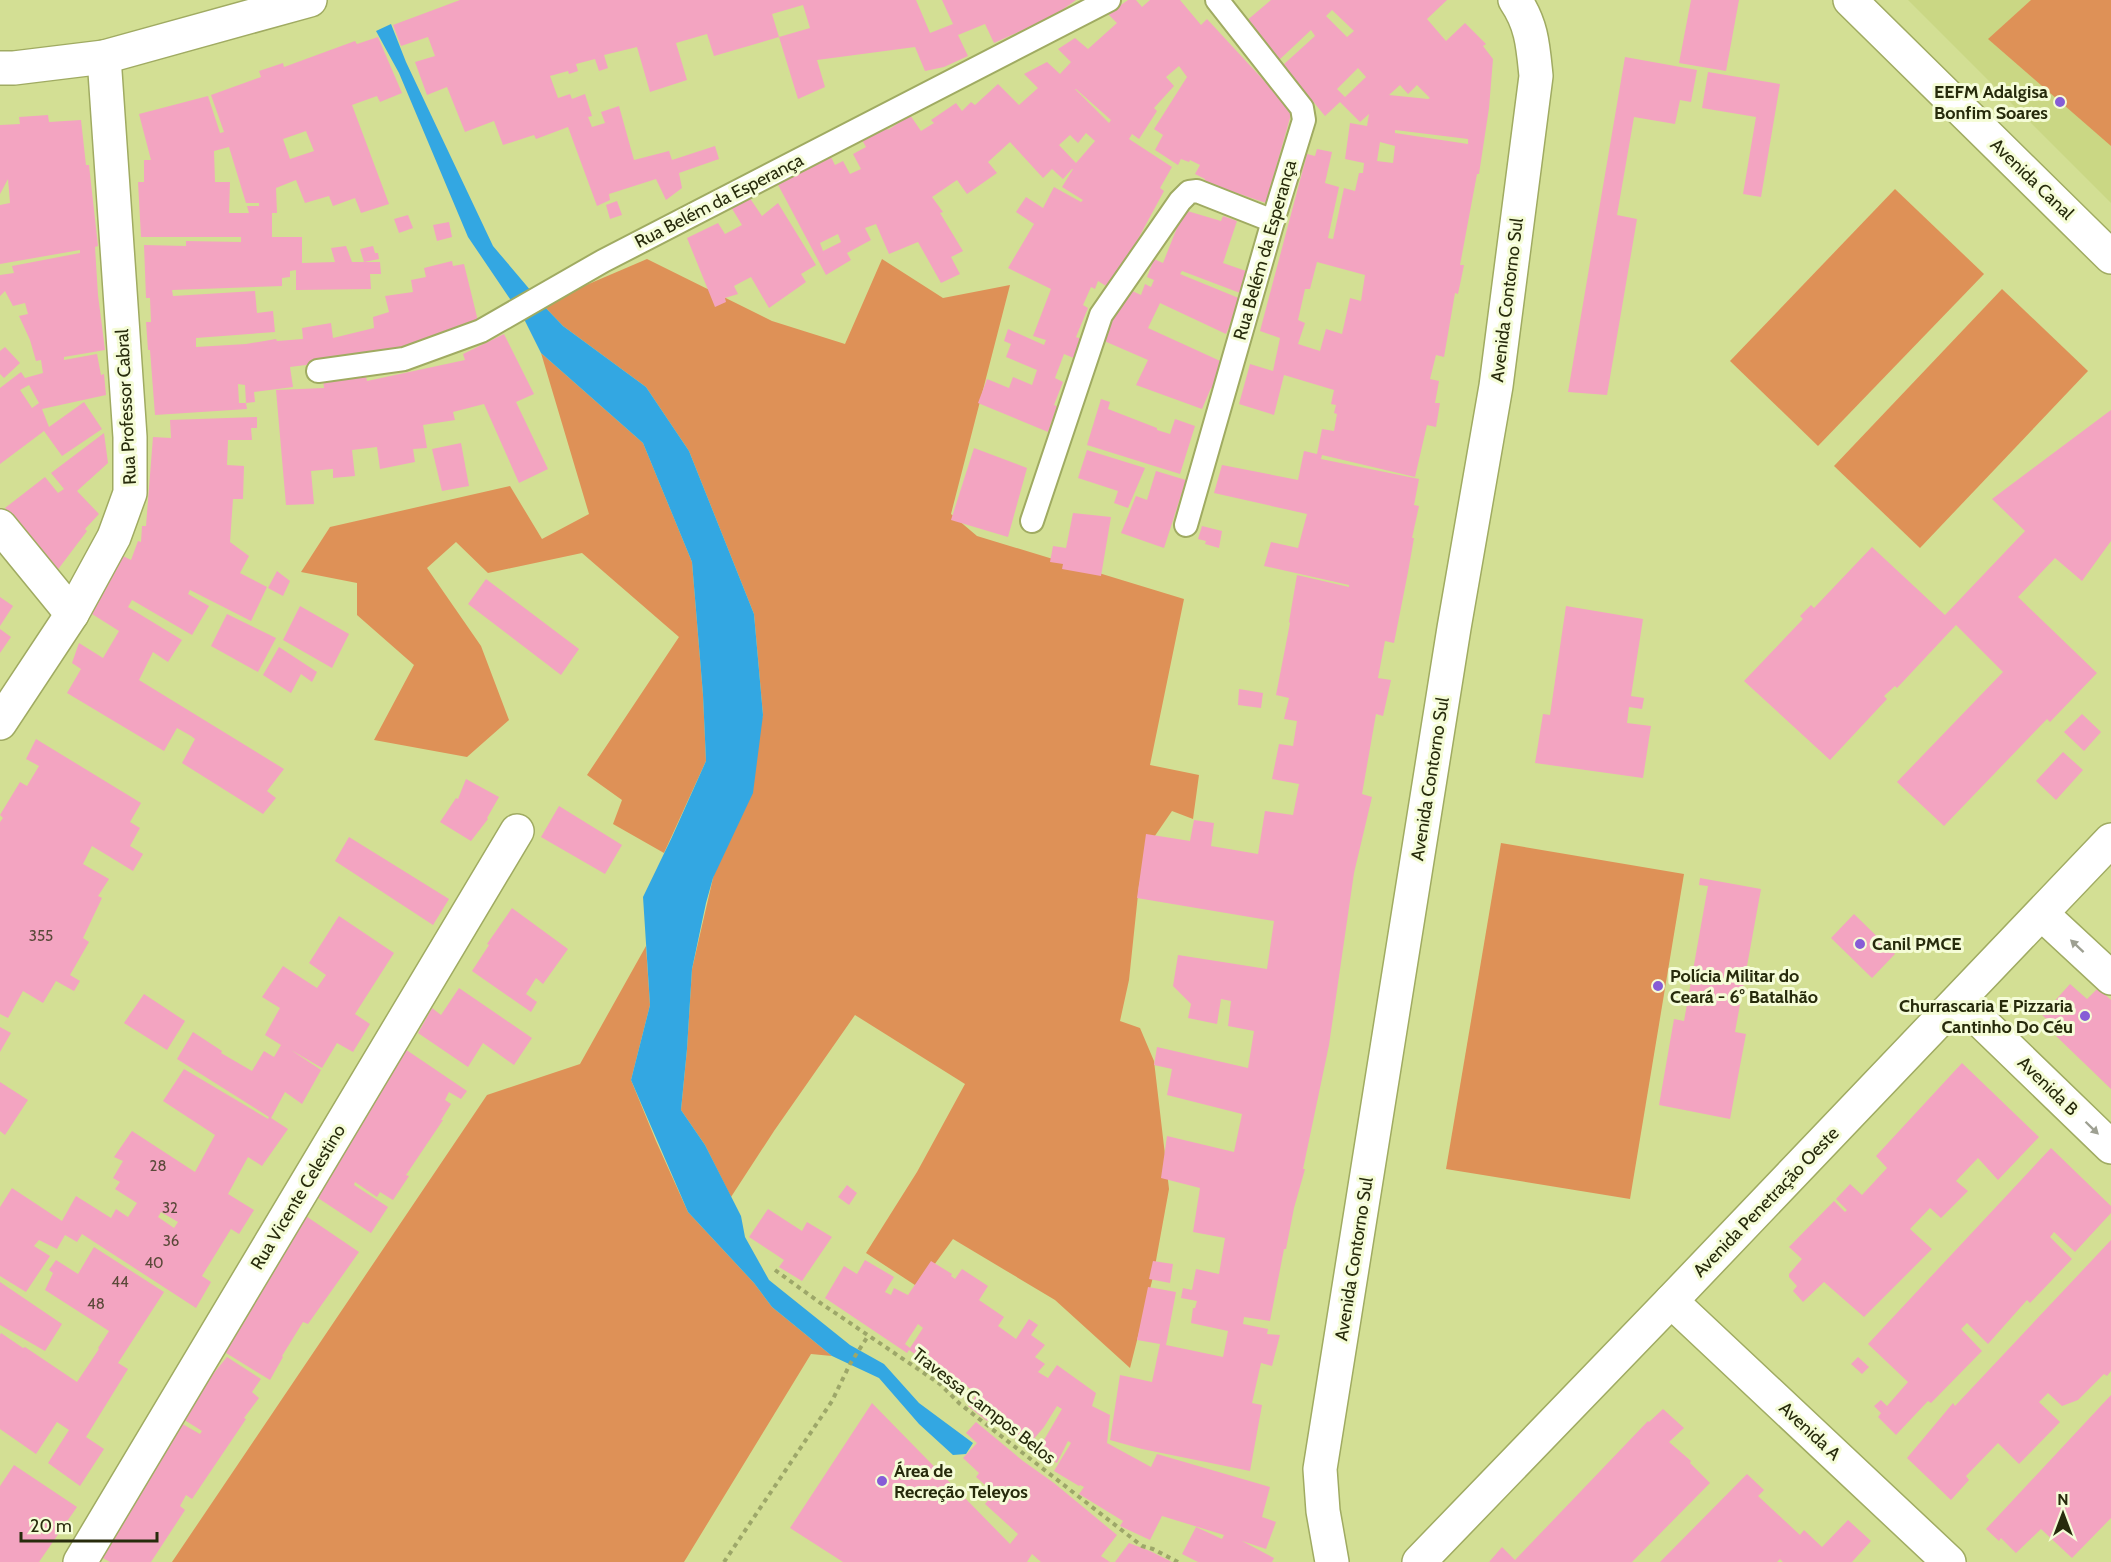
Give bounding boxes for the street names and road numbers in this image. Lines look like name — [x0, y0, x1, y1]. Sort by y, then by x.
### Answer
street label: Avenida Canal — [1986, 134, 2079, 225]
street label: Rua Belém da Esperança — [631, 149, 807, 253]
street label: Rua Belém da Esperança — [1229, 157, 1301, 343]
street label: Avenida Contorno Sul — [1486, 216, 1528, 383]
street label: Rua Professor Cabral — [111, 328, 141, 485]
street label: Avenida Contorno Sul — [1406, 695, 1454, 862]
street label: Avenida B — [2013, 1052, 2083, 1120]
street label: Rua Vicente Celestino — [246, 1120, 350, 1274]
street label: Avenida Penetração Oeste — [1689, 1122, 1843, 1282]
street label: Avenida Contorno Sul — [1330, 1175, 1378, 1342]
street label: Travessa Campos Belos — [908, 1343, 1060, 1469]
street label: Avenida A — [1775, 1397, 1845, 1465]

